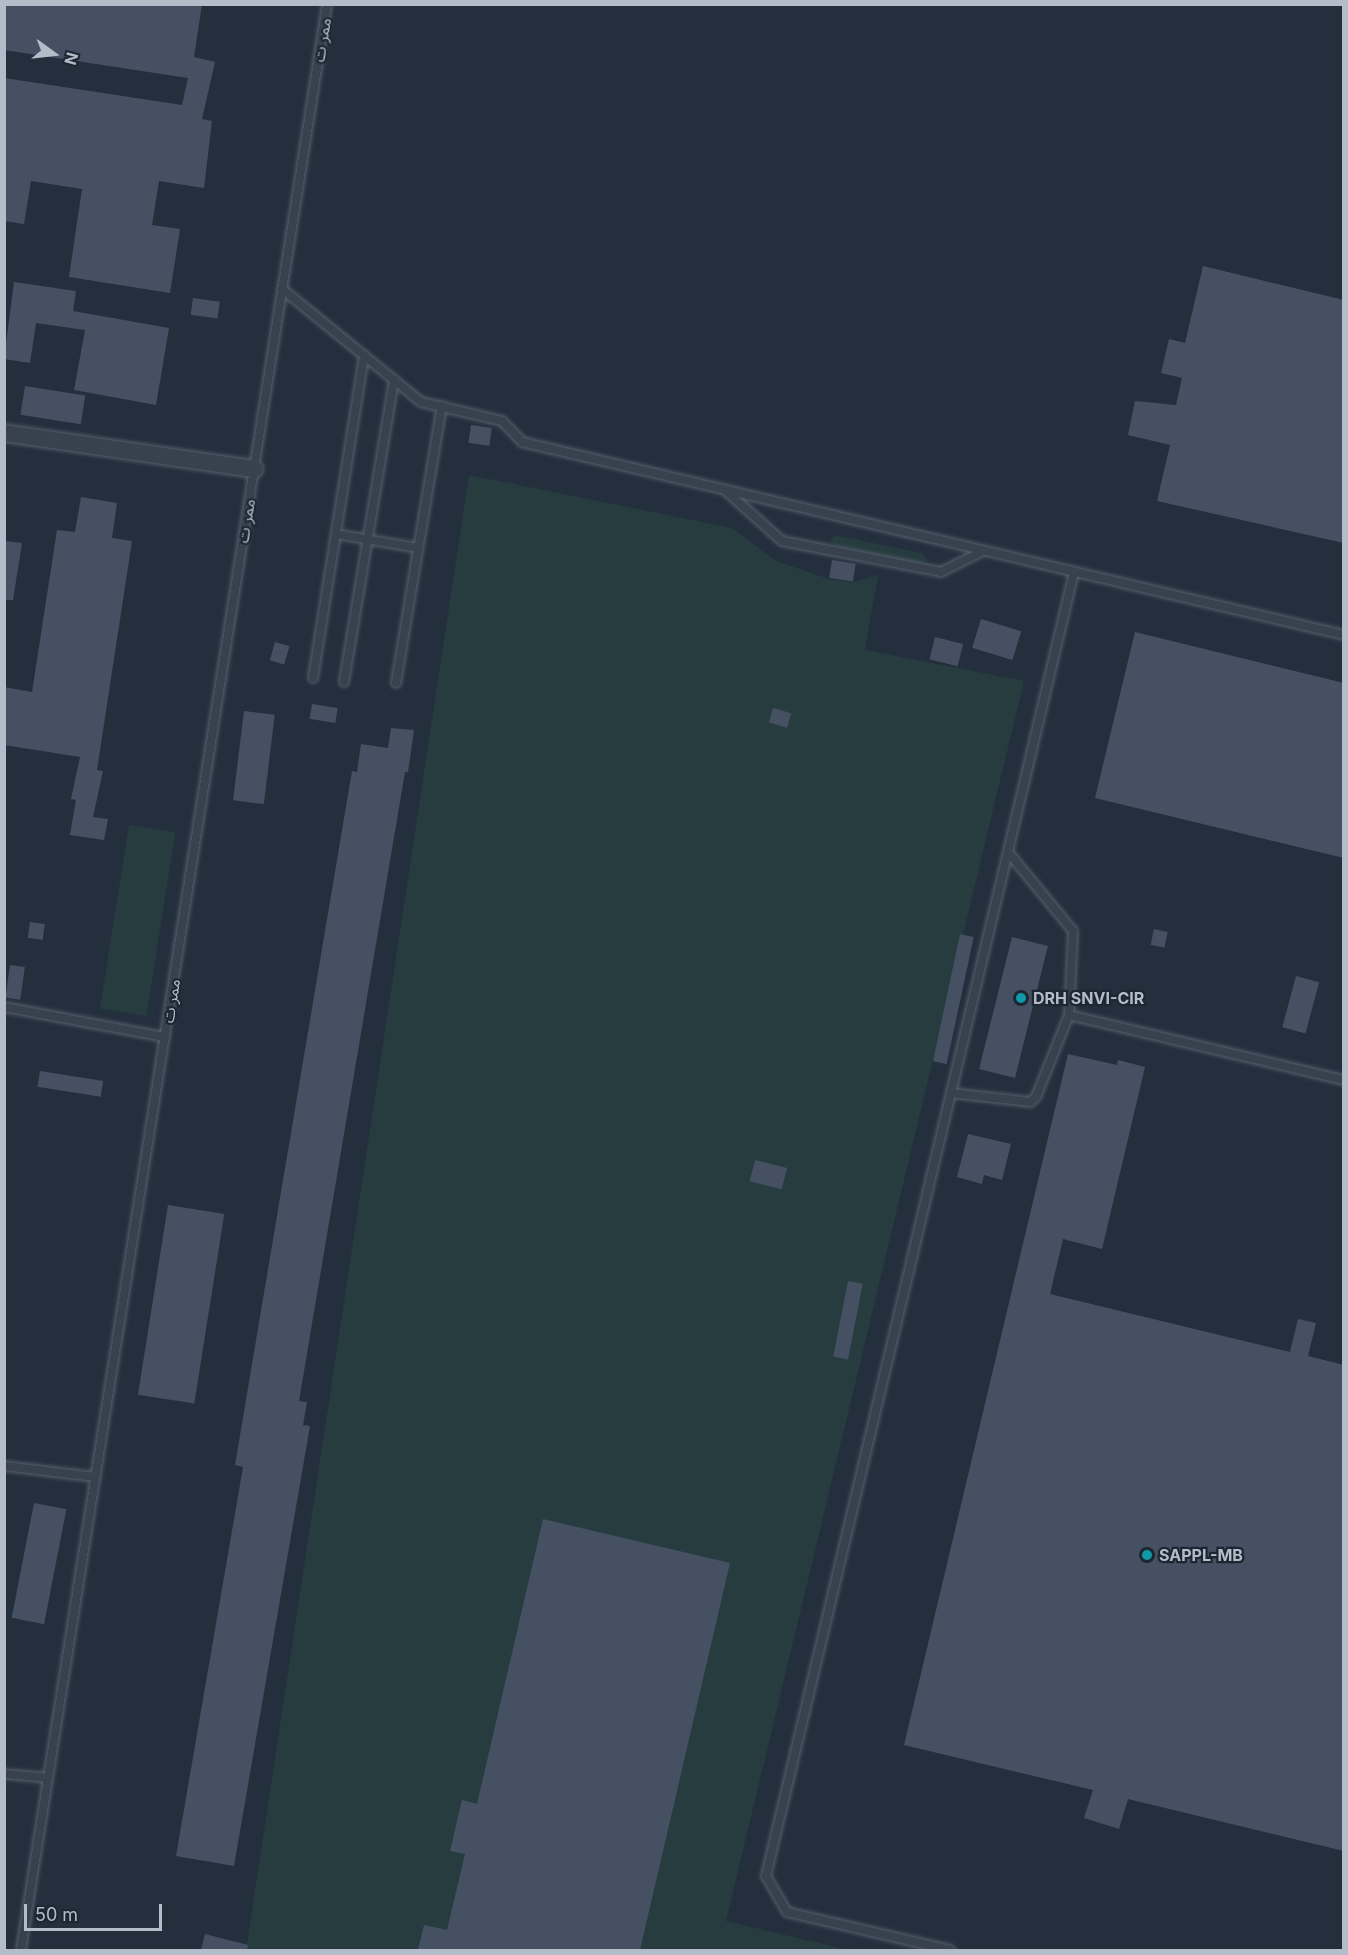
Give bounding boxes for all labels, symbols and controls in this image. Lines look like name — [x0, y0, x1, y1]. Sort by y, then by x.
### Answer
street label: ممر ت — [309, 17, 335, 63]
north arrow — [24, 24, 84, 84]
text: N — [60, 50, 83, 67]
street label: ممر ت — [233, 498, 259, 544]
street label: ممر ت — [158, 978, 184, 1024]
place label: DRH SNVI-CIR — [1033, 988, 1144, 1008]
marker: DRH SNVI-CIR — [1014, 991, 1028, 1005]
place label: SAPPL-MB — [1159, 1545, 1243, 1565]
marker: SAPPL-MB — [1140, 1548, 1154, 1562]
scale bar — [27, 1892, 165, 1930]
text: 50 m — [35, 1904, 78, 1925]

